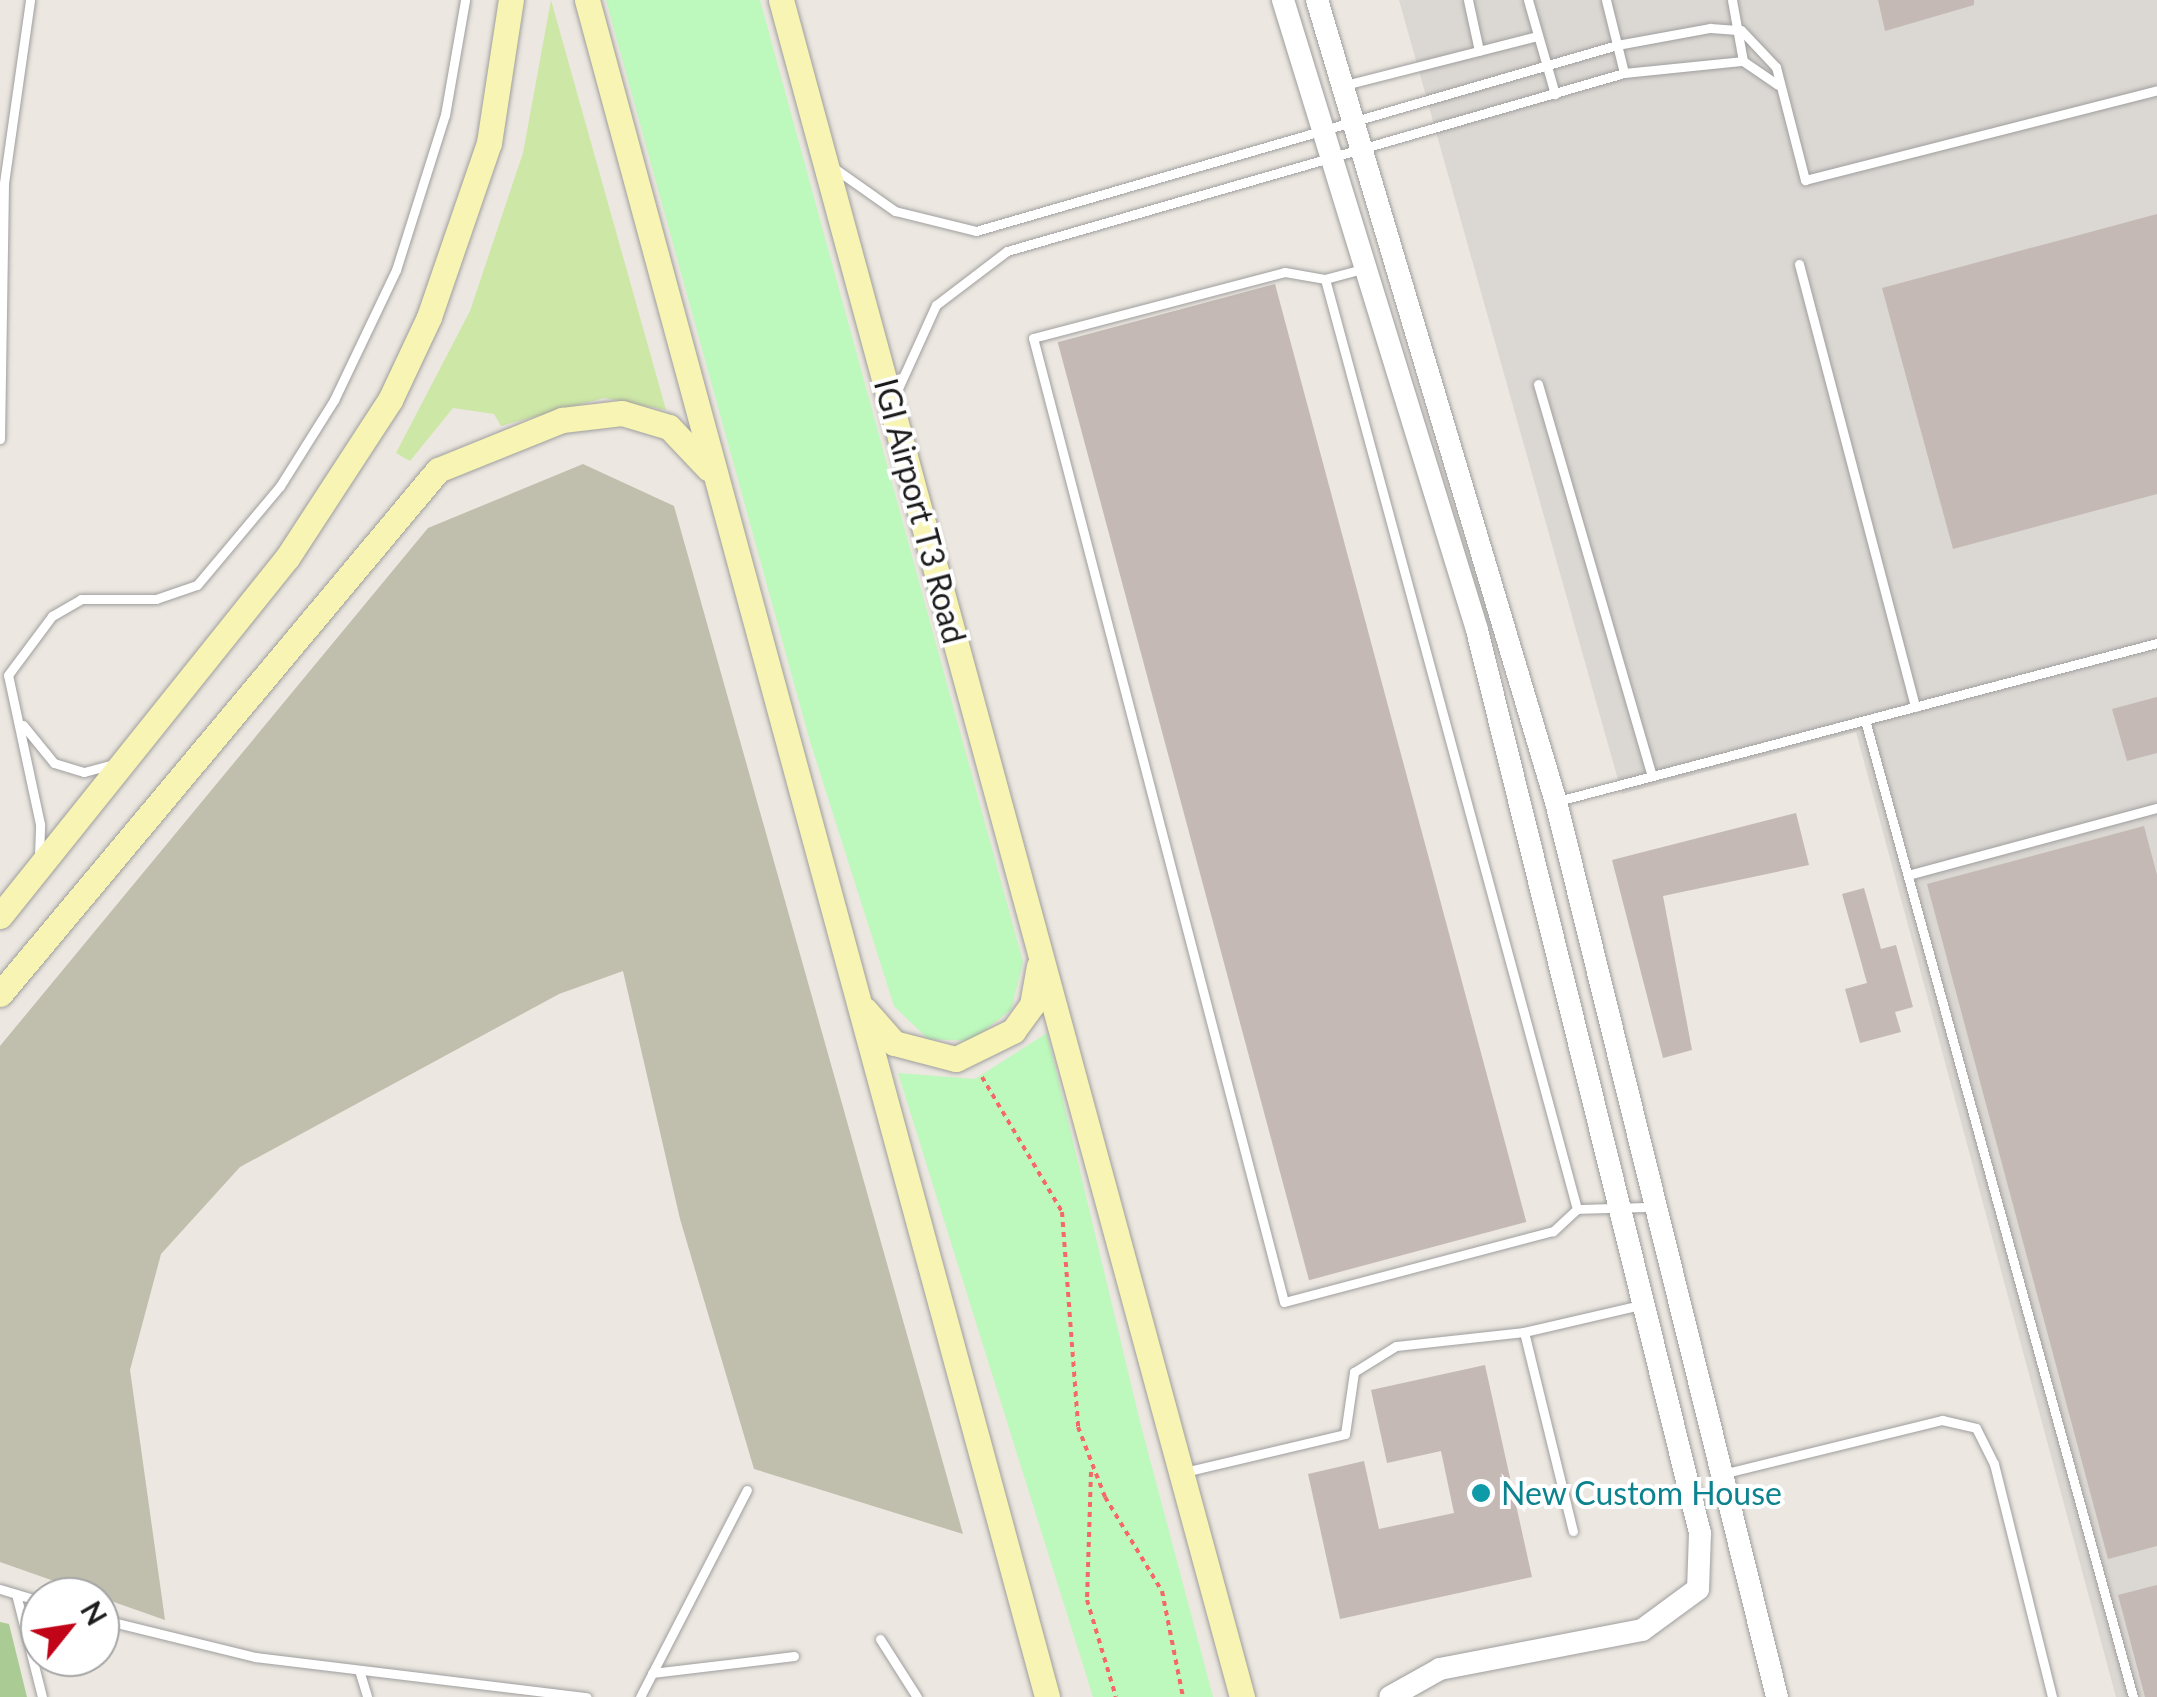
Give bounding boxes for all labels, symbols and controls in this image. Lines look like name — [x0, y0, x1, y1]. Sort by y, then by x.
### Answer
street label: IGI Airport T3 Road — [866, 373, 974, 649]
place label: New Custom House — [1501, 1474, 1783, 1512]
marker: New Custom House — [1470, 1482, 1492, 1504]
north arrow — [20, 1577, 120, 1677]
text: N — [74, 1595, 114, 1631]

